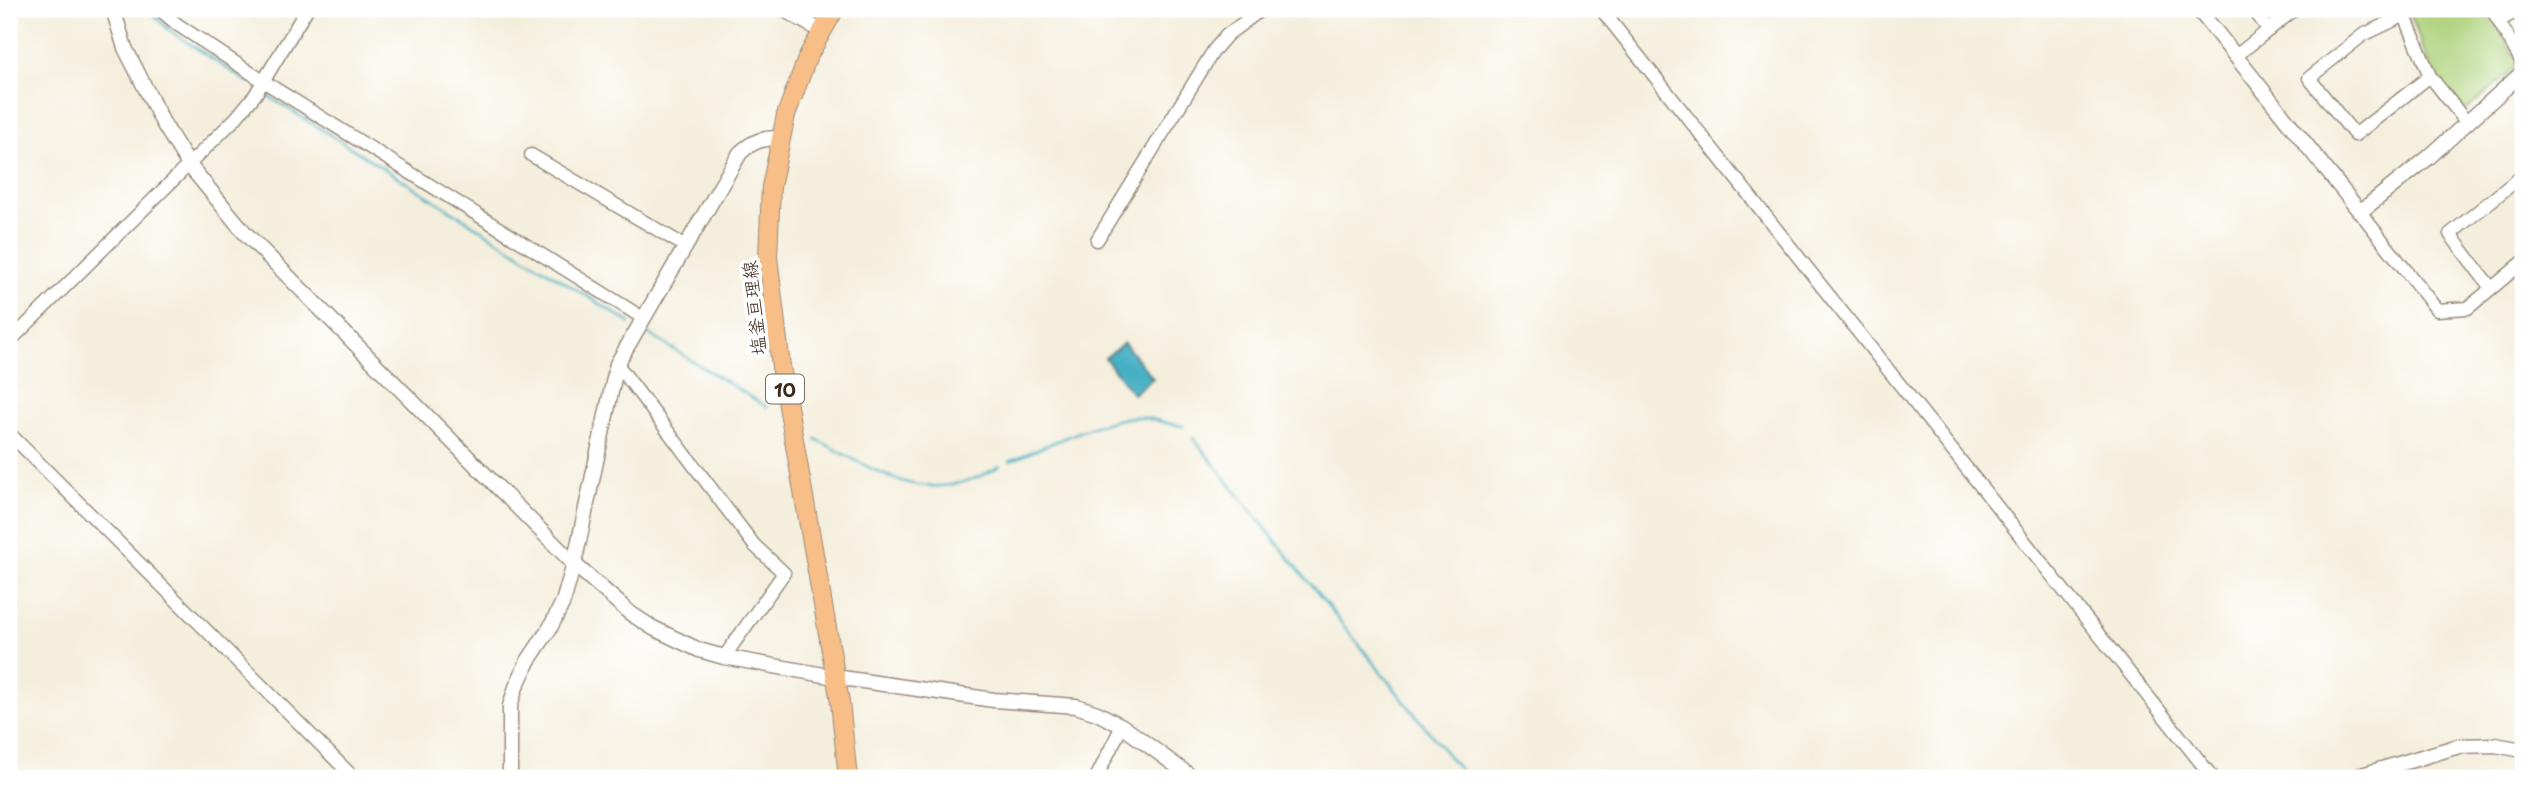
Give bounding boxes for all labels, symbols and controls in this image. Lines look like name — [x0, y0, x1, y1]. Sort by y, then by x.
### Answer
street label: 塩釜亘理線 — [734, 259, 772, 357]
road number: 10 — [766, 374, 804, 404]

